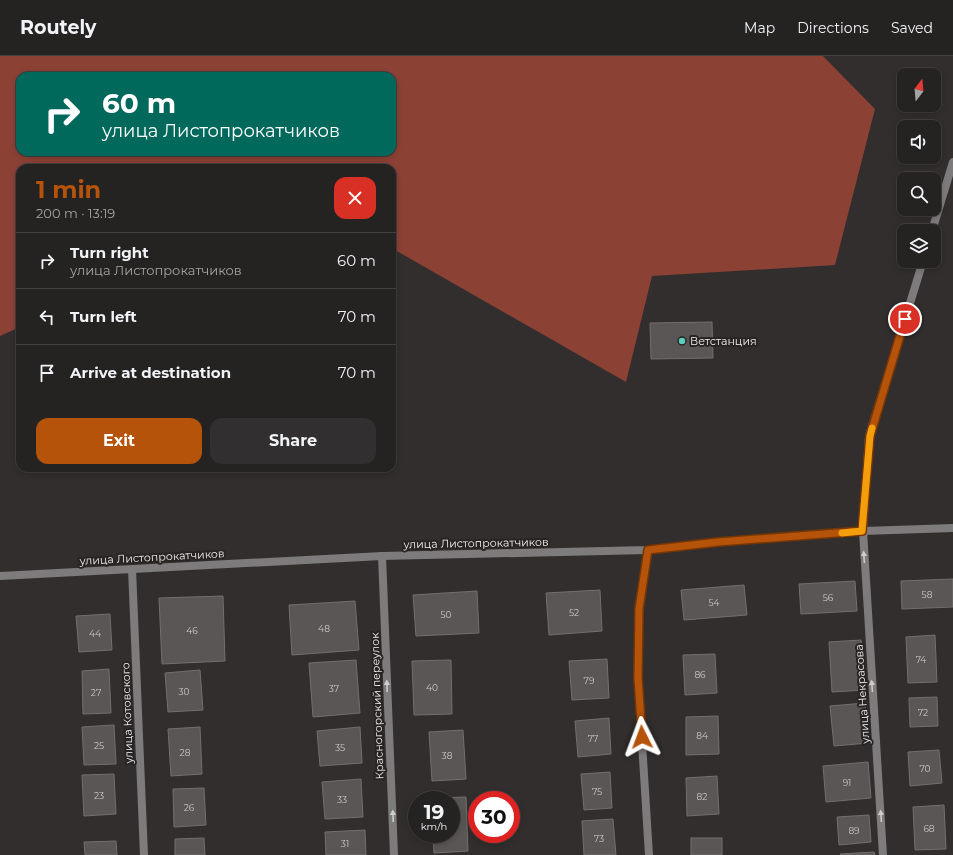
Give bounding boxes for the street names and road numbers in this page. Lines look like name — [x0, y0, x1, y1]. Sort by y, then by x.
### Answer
street label: улица Листопрокатчиков — [402, 535, 549, 551]
street label: улица Листопрокатчиков — [78, 546, 225, 568]
street label: Красногорский переулок — [367, 632, 387, 780]
street label: улица Некрасова — [852, 644, 873, 745]
street label: улица Котовского — [118, 662, 136, 765]

